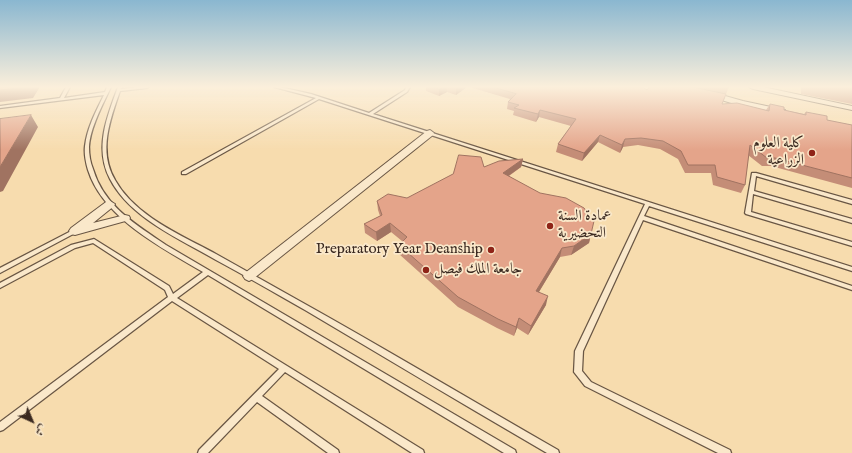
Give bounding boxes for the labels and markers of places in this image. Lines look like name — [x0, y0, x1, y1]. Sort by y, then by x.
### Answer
place label: كلية العلوم الزراعية — [753, 135, 804, 170]
marker: كلية العلوم الزراعية — [807, 148, 817, 158]
place label: عمادة السنة التحضيرية — [558, 208, 611, 243]
marker: عمادة السنة التحضيرية — [545, 221, 555, 231]
place label: Preparatory Year Deanship — [316, 241, 483, 259]
marker: Preparatory Year Deanship — [486, 245, 496, 255]
place label: جامعة الملك فيصل — [434, 261, 522, 279]
marker: جامعة الملك فيصل — [421, 265, 431, 275]

